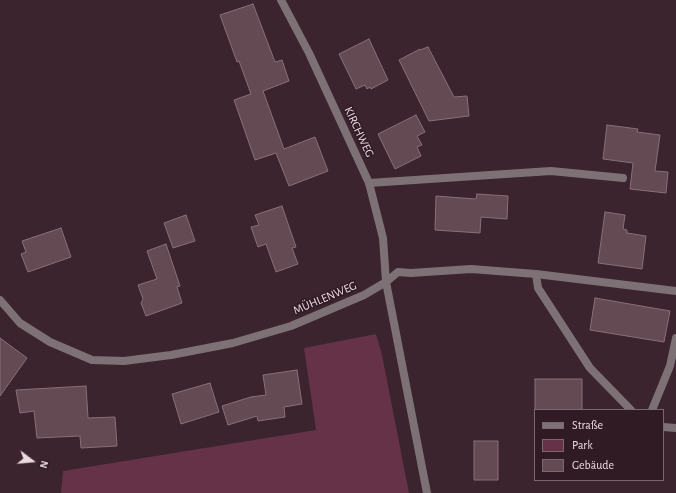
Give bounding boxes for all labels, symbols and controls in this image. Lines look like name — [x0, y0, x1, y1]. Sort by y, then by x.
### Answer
street label: KIRCHWEG — [341, 104, 377, 160]
street label: MÜHLENWEG — [291, 278, 359, 318]
legend — [534, 409, 664, 481]
text: Straße — [572, 419, 603, 431]
text: Park — [572, 439, 593, 451]
north arrow — [12, 441, 52, 481]
text: N — [38, 459, 50, 470]
text: Gebäude — [572, 459, 614, 471]

